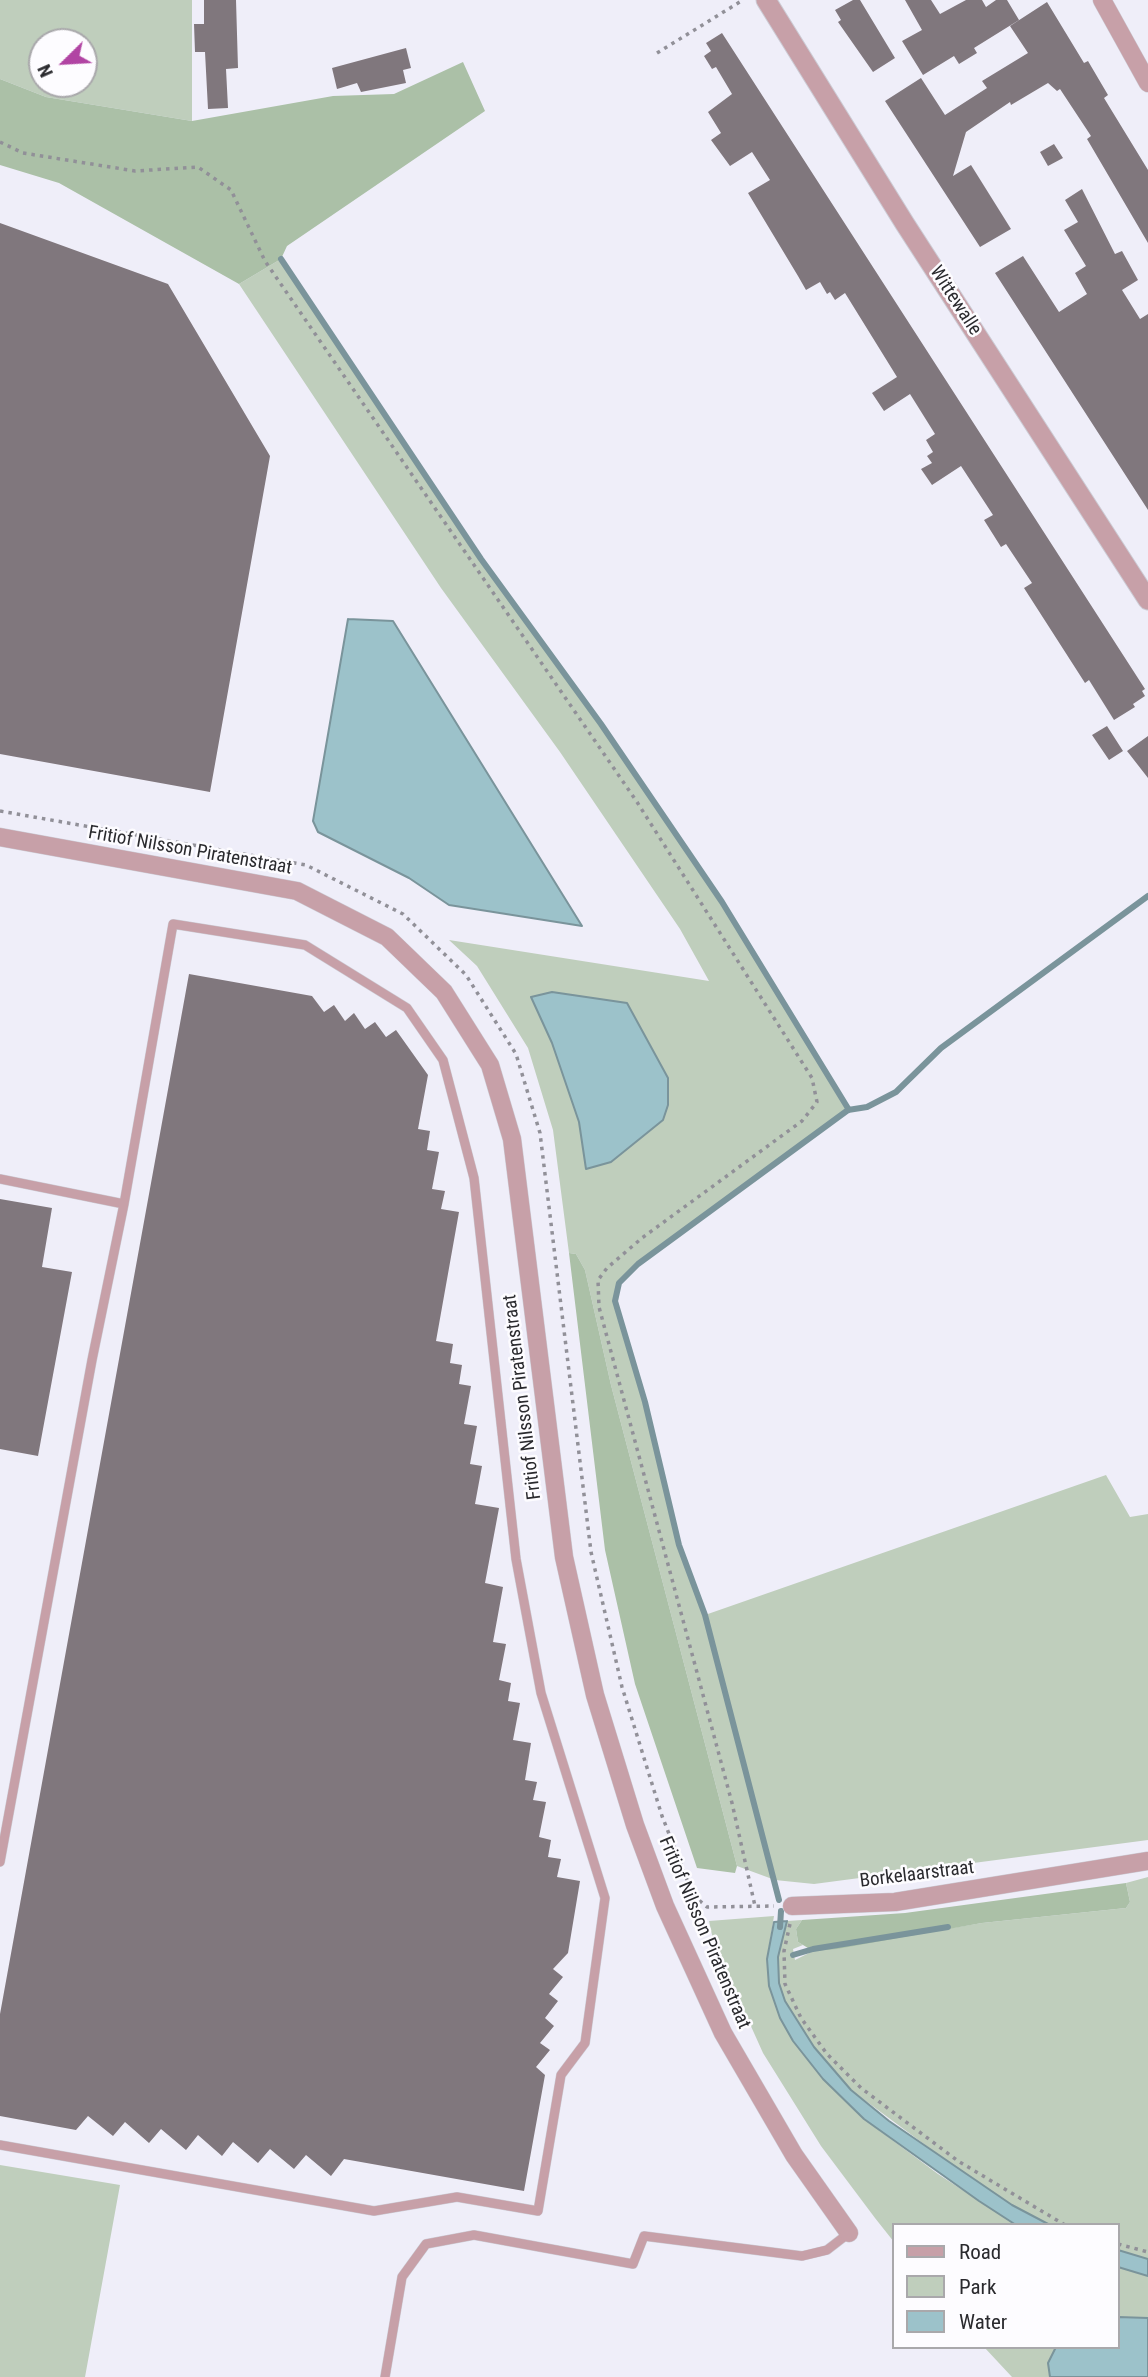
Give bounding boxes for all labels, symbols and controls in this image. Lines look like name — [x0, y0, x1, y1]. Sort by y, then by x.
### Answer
north arrow — [28, 28, 98, 98]
text: N — [32, 61, 58, 81]
street label: Wittewalle — [924, 262, 986, 340]
street label: Fritiof Nilsson Piratenstraat — [86, 822, 294, 880]
street label: Fritiof Nilsson Piratenstraat — [499, 1293, 547, 1501]
street label: Fritiof Nilsson Piratenstraat — [653, 1833, 755, 2033]
street label: Borkelaarstraat — [859, 1857, 975, 1893]
legend — [892, 2223, 1120, 2349]
text: Road — [959, 2240, 1001, 2264]
text: Park — [959, 2275, 996, 2299]
text: Water — [959, 2310, 1007, 2334]

